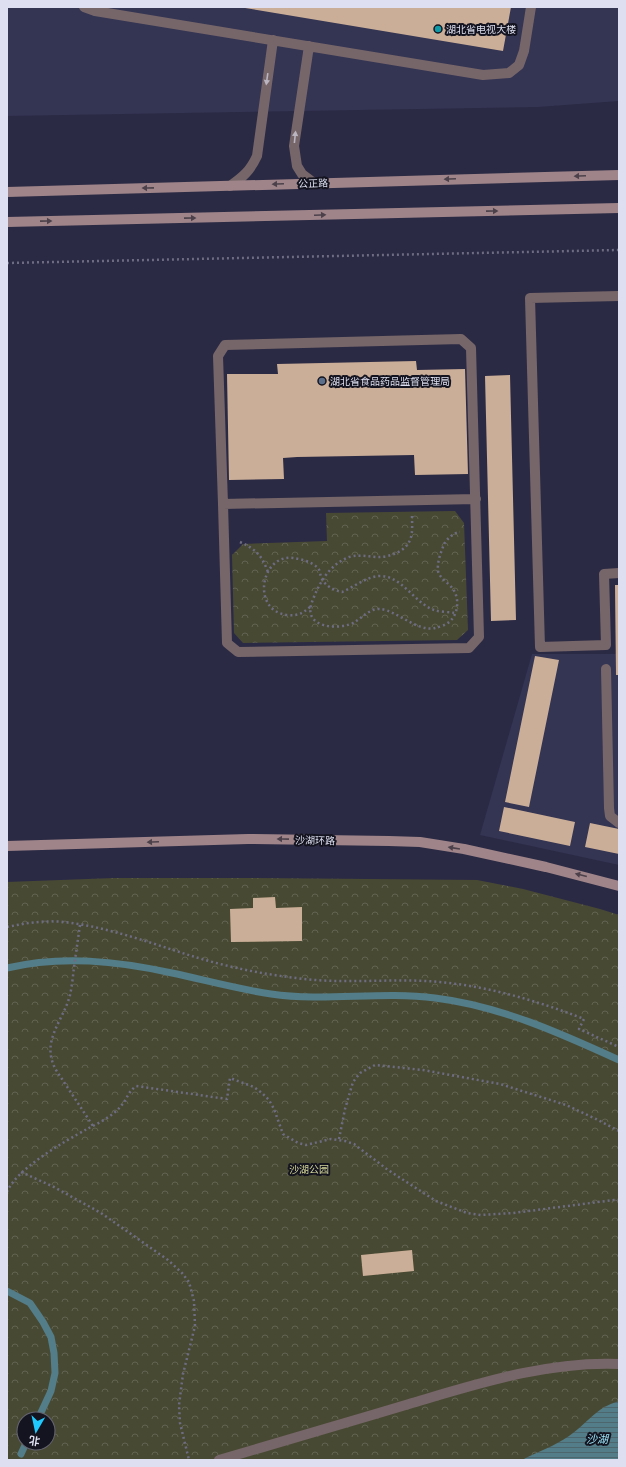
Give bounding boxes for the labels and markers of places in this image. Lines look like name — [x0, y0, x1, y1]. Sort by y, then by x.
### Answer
marker: 湖北省电视大楼 — [433, 24, 443, 34]
place label: 湖北省电视大楼 — [446, 24, 516, 36]
marker: 湖北省食品药品监督管理局 — [317, 376, 327, 386]
place label: 湖北省食品药品监督管理局 — [330, 376, 450, 388]

